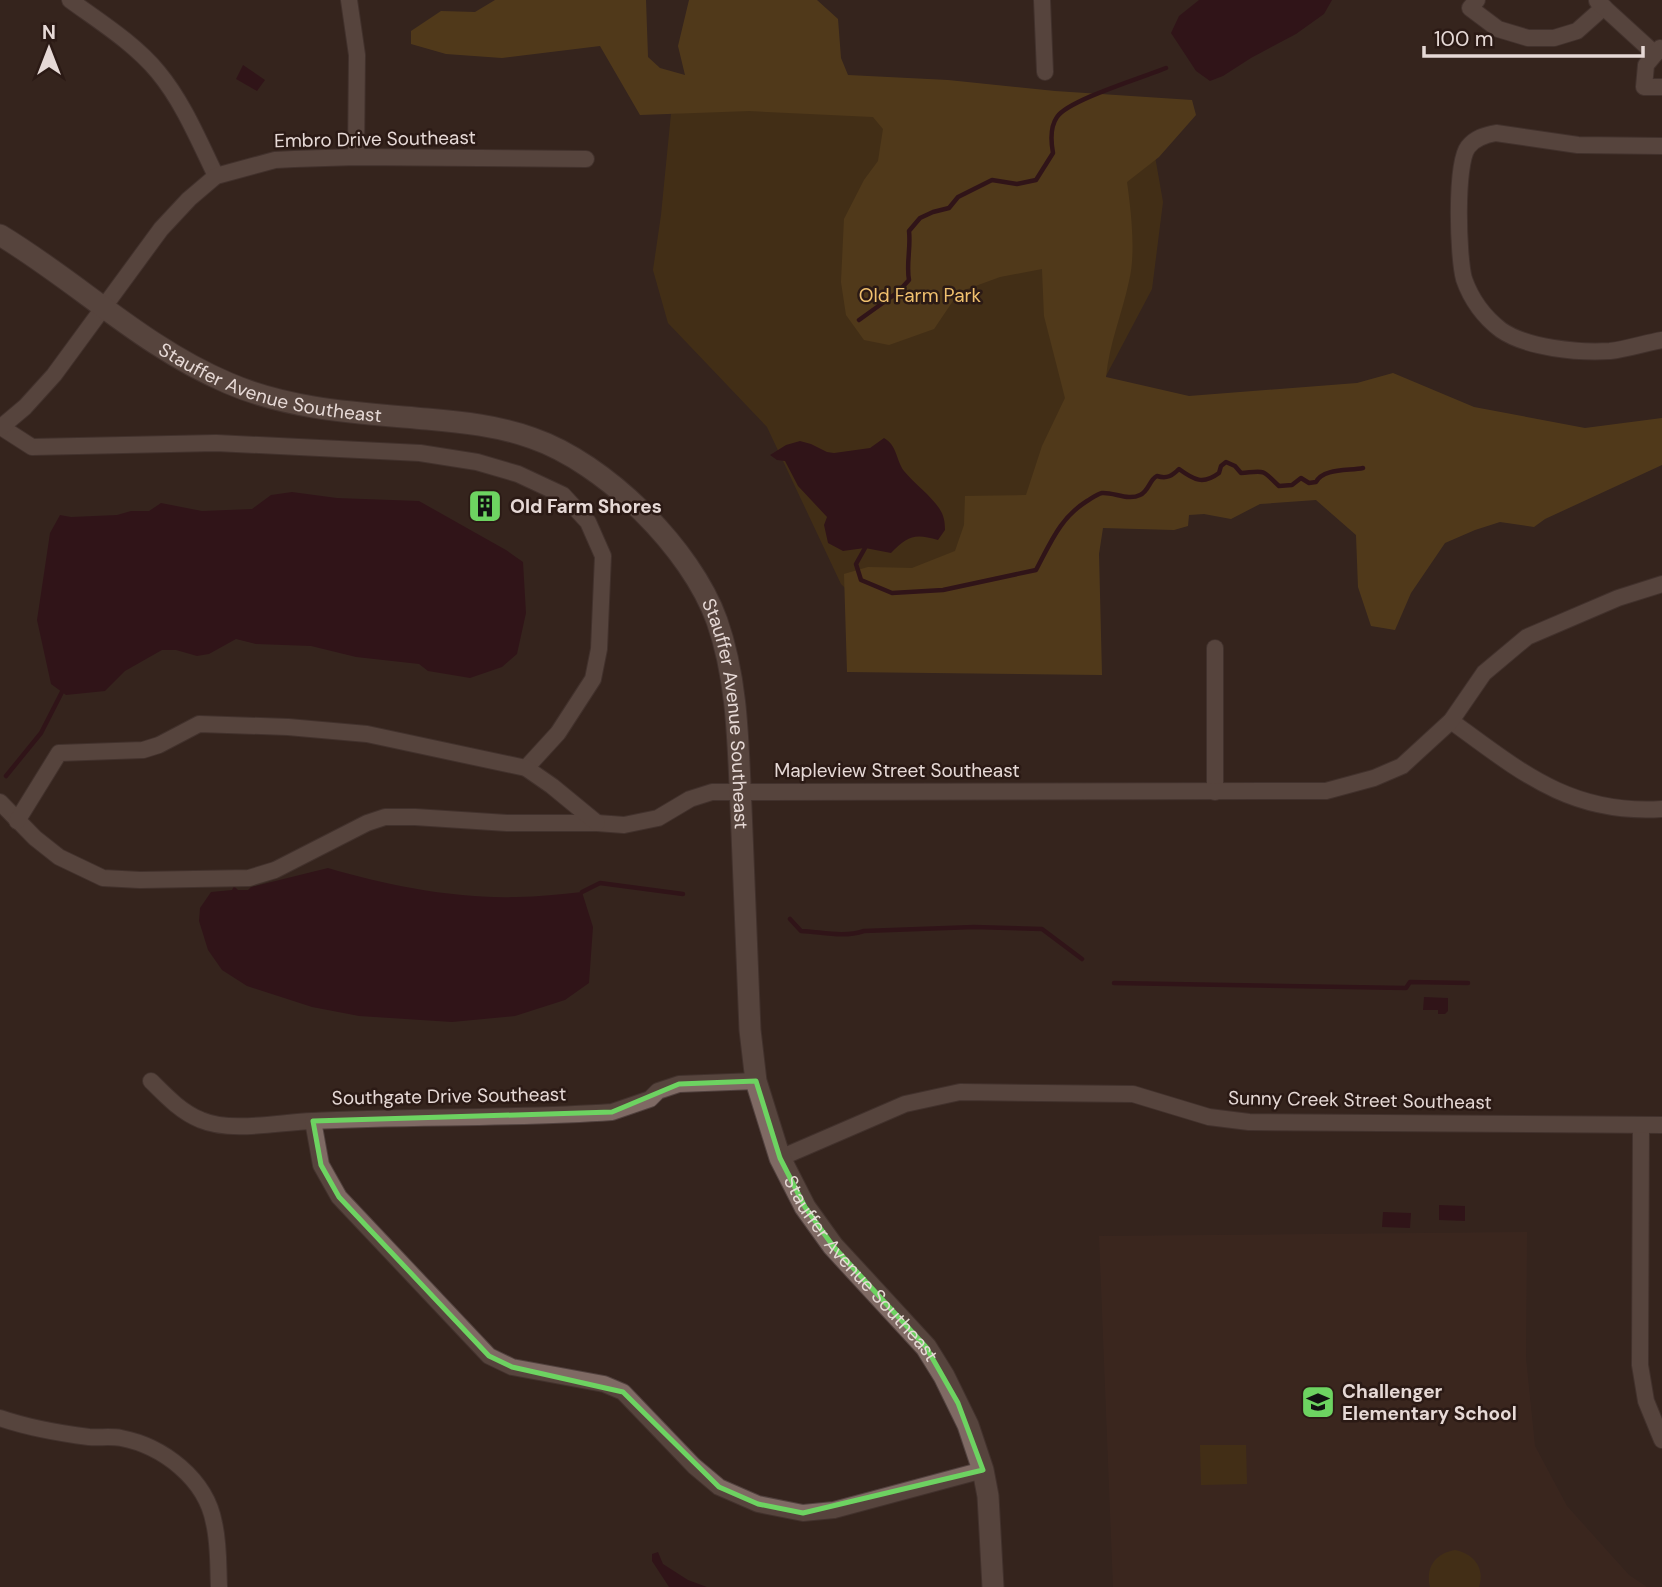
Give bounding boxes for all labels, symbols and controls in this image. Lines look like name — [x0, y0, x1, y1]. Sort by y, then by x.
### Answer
north arrow — [14, 14, 84, 84]
scale bar — [1424, 14, 1643, 58]
text: N — [42, 20, 56, 45]
text: 100 m — [1434, 25, 1494, 53]
street label: Embro Drive Southeast — [274, 125, 476, 153]
park label: Old Farm Park — [859, 283, 982, 308]
street label: Stauffer Avenue Southeast — [154, 336, 383, 428]
building icon: Old Farm Shores — [466, 487, 504, 525]
place label: Old Farm Shores — [510, 494, 662, 519]
street label: Stauffer Avenue Southeast — [696, 594, 754, 830]
street label: Mapleview Street Southeast — [774, 758, 1020, 783]
street label: Southgate Drive Southeast — [332, 1081, 566, 1111]
street label: Sunny Creek Street Southeast — [1228, 1085, 1492, 1115]
street label: Stauffer Avenue Southeast — [778, 1171, 944, 1366]
place label: Challenger Elementary School — [1342, 1379, 1517, 1426]
school or university icon: Challenger Elementary School — [1299, 1383, 1337, 1421]

